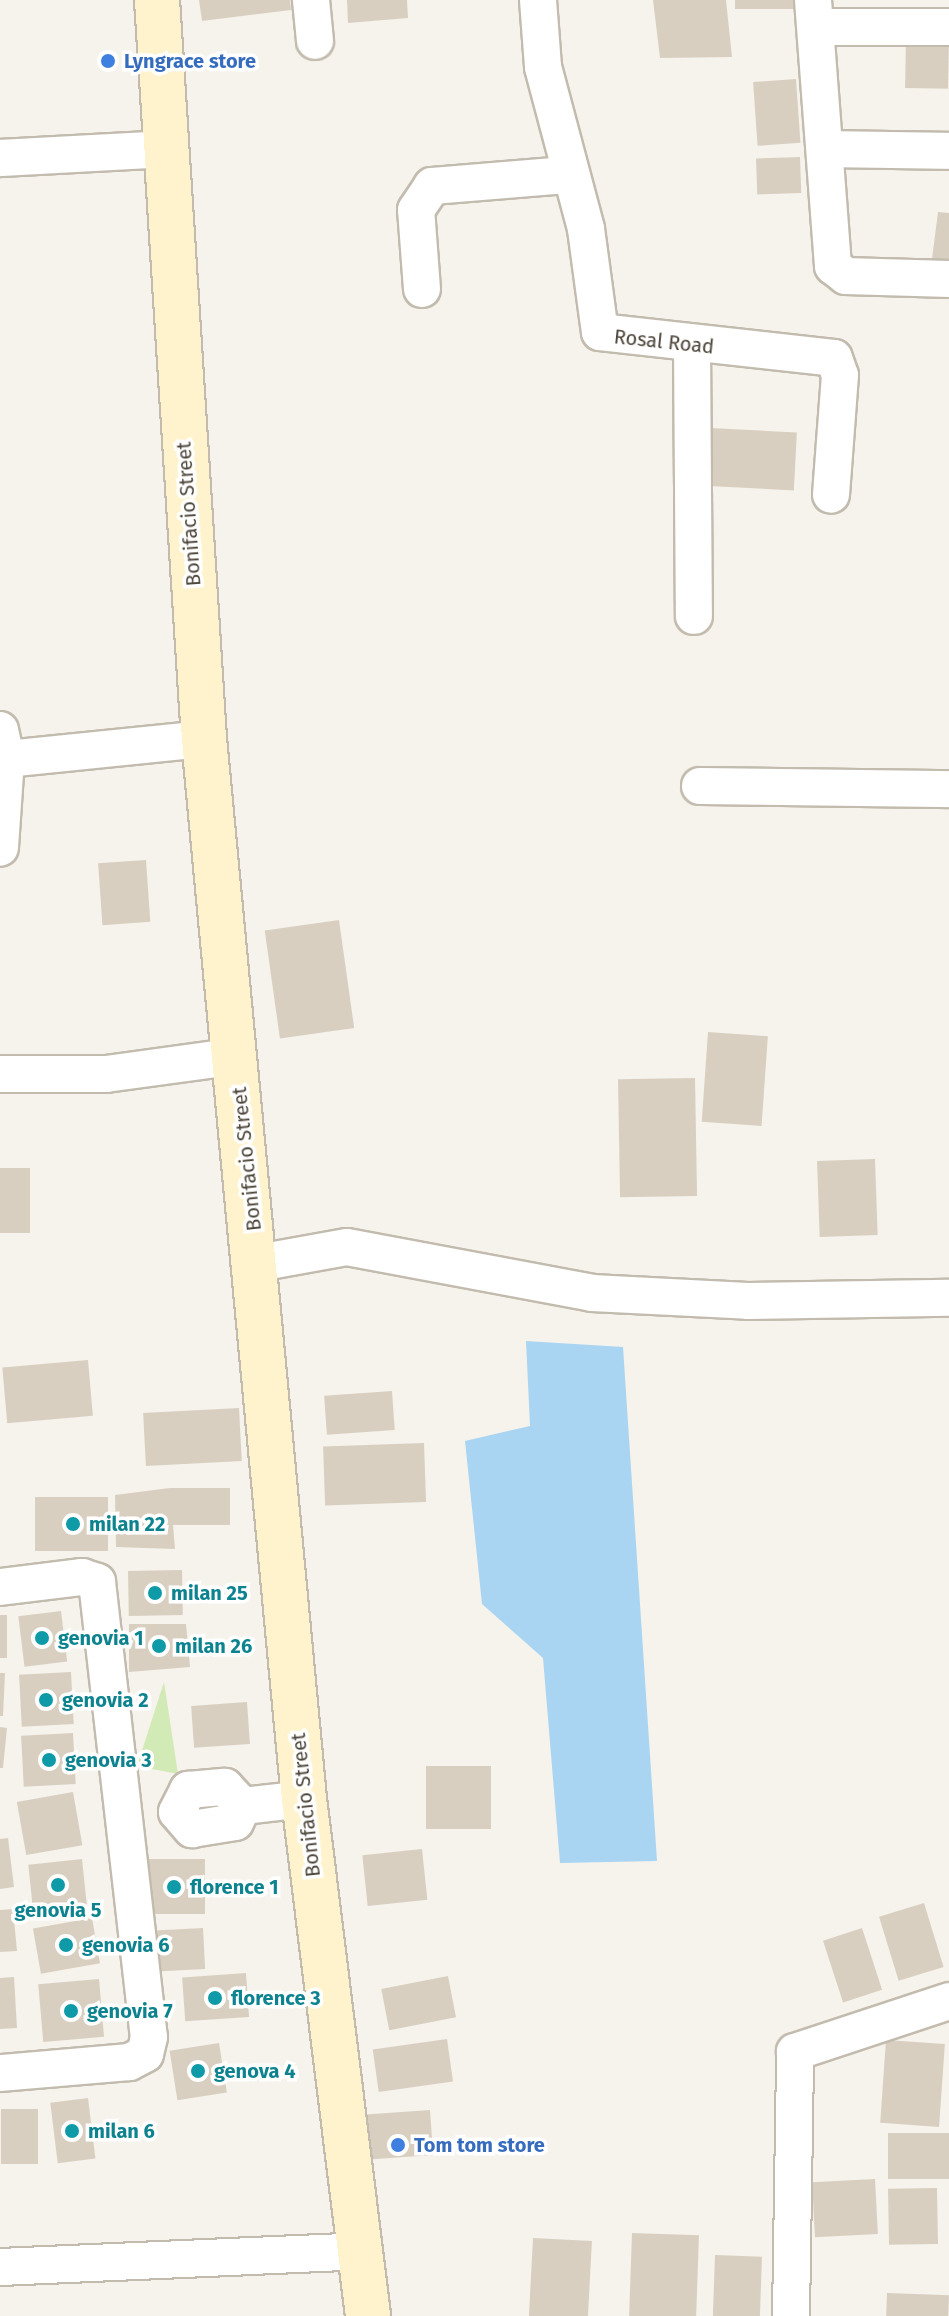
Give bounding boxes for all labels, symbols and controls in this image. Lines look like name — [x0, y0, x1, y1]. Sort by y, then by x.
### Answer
place label: Lyngrace store — [124, 49, 256, 73]
marker: Lyngrace store — [99, 52, 117, 70]
street label: Rosal Road — [613, 325, 715, 359]
street label: Bonifacio Street — [172, 441, 206, 587]
street label: Bonifacio Street — [227, 1086, 267, 1232]
place label: milan 22 — [89, 1512, 165, 1536]
marker: milan 22 — [64, 1515, 82, 1533]
place label: milan 25 — [171, 1581, 248, 1605]
marker: milan 25 — [146, 1584, 164, 1602]
place label: genovia 1 — [58, 1626, 144, 1650]
marker: genovia 1 — [33, 1629, 51, 1647]
place label: milan 26 — [175, 1634, 252, 1658]
marker: milan 26 — [150, 1637, 168, 1655]
place label: genovia 2 — [62, 1688, 149, 1712]
marker: genovia 2 — [37, 1691, 55, 1709]
street label: Bonifacio Street — [286, 1732, 326, 1878]
place label: genovia 3 — [65, 1748, 152, 1772]
marker: genovia 3 — [40, 1751, 58, 1769]
place label: florence 1 — [190, 1875, 278, 1899]
marker: genovia 5 — [49, 1876, 67, 1894]
marker: florence 1 — [165, 1878, 183, 1896]
place label: genovia 5 — [15, 1898, 101, 1922]
place label: genovia 6 — [82, 1933, 170, 1957]
marker: genovia 6 — [57, 1936, 75, 1954]
place label: florence 3 — [231, 1986, 321, 2010]
marker: florence 3 — [206, 1989, 224, 2007]
place label: genovia 7 — [87, 1999, 173, 2023]
marker: genovia 7 — [62, 2002, 80, 2020]
place label: genova 4 — [214, 2059, 295, 2083]
marker: genova 4 — [189, 2062, 207, 2080]
place label: milan 6 — [88, 2119, 155, 2143]
marker: milan 6 — [63, 2122, 81, 2140]
place label: Tom tom store — [414, 2133, 545, 2157]
marker: Tom tom store — [389, 2136, 407, 2154]

